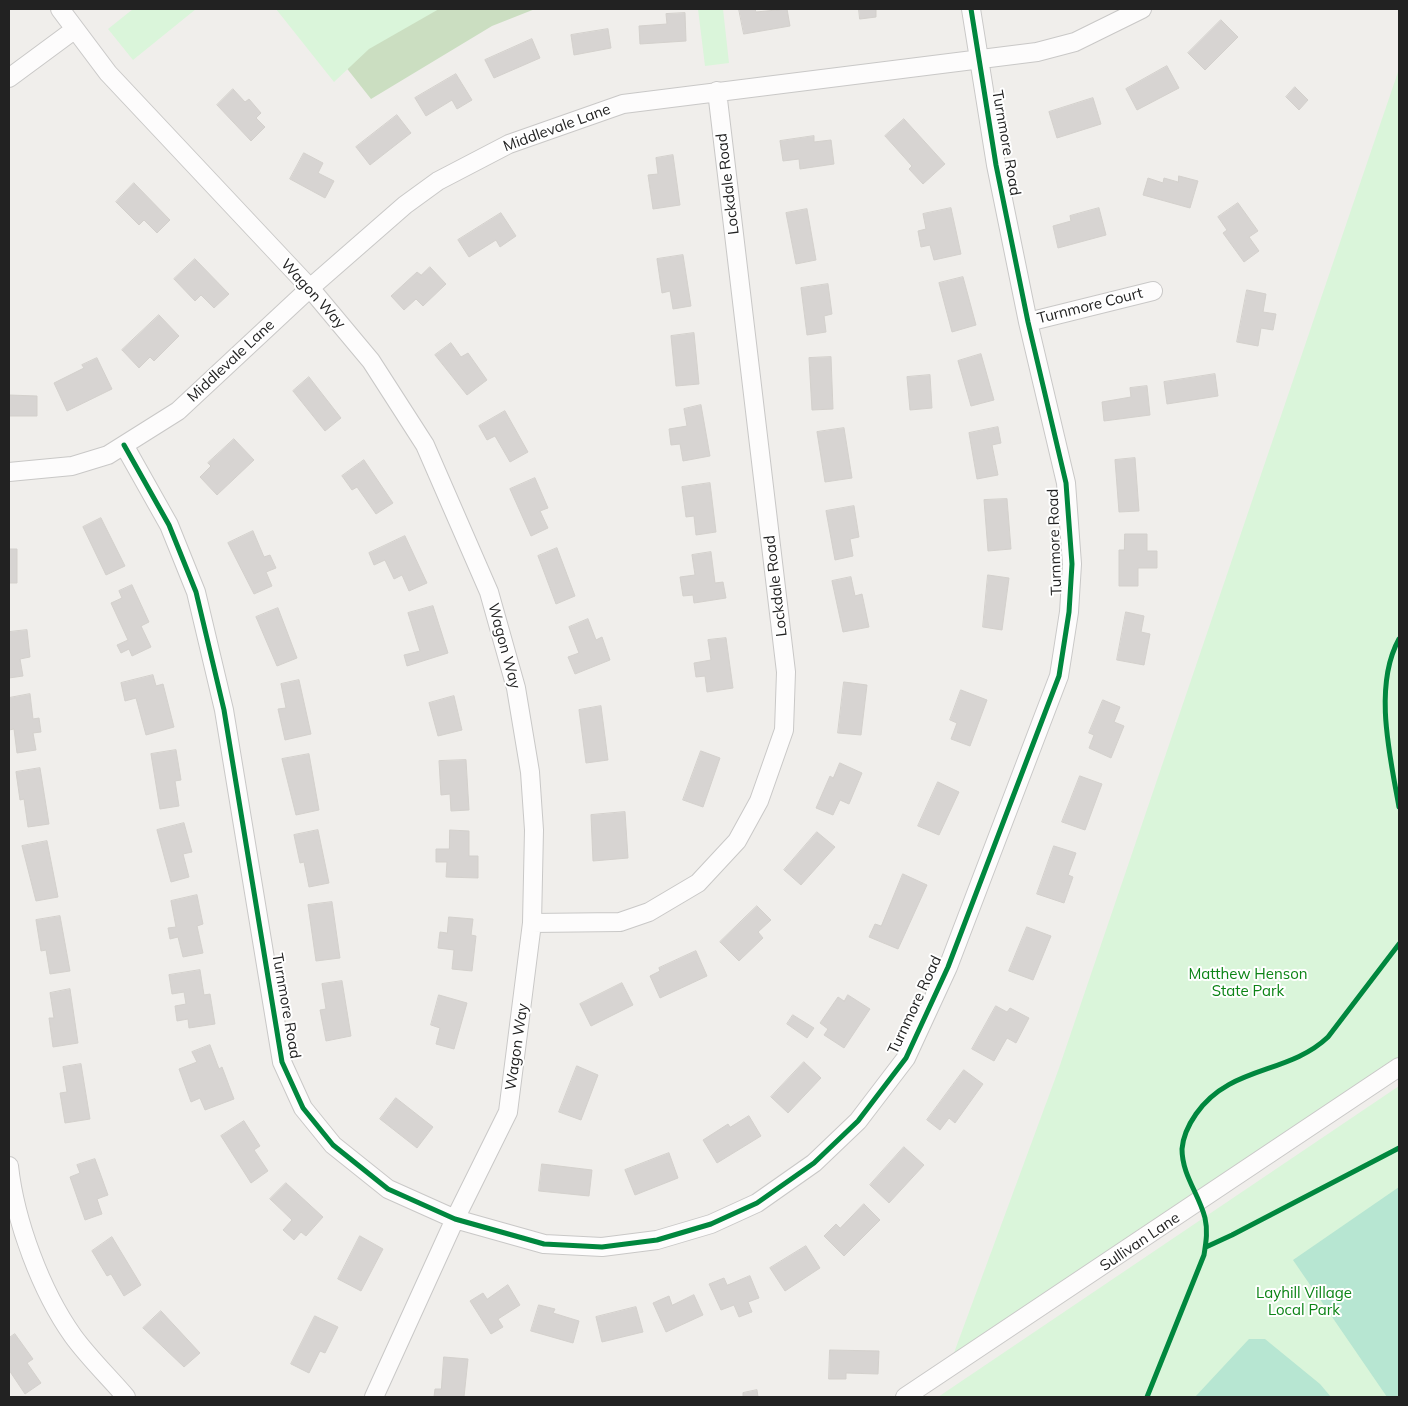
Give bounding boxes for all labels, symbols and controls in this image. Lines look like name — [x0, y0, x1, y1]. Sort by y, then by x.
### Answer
street label: Turnmore Road — [988, 89, 1024, 197]
street label: Middlevale Lane — [501, 100, 613, 156]
street label: Lockdale Road — [713, 132, 743, 236]
street label: Wagon Way — [277, 255, 349, 333]
street label: Turnmore Court — [1035, 284, 1145, 328]
street label: Middlevale Lane — [184, 316, 278, 406]
street label: Turnmore Road — [1044, 488, 1066, 596]
street label: Lockdale Road — [761, 534, 791, 638]
street label: Wagon Way — [484, 601, 524, 691]
street label: Turnmore Road — [268, 952, 304, 1060]
street label: Turnmore Road — [884, 953, 946, 1057]
park label: Matthew Henson State Park — [1188, 965, 1308, 1000]
street label: Wagon Way — [502, 1002, 532, 1092]
street label: Sullivan Lane — [1097, 1209, 1183, 1275]
park label: Layhill Village Local Park — [1256, 1284, 1352, 1319]

